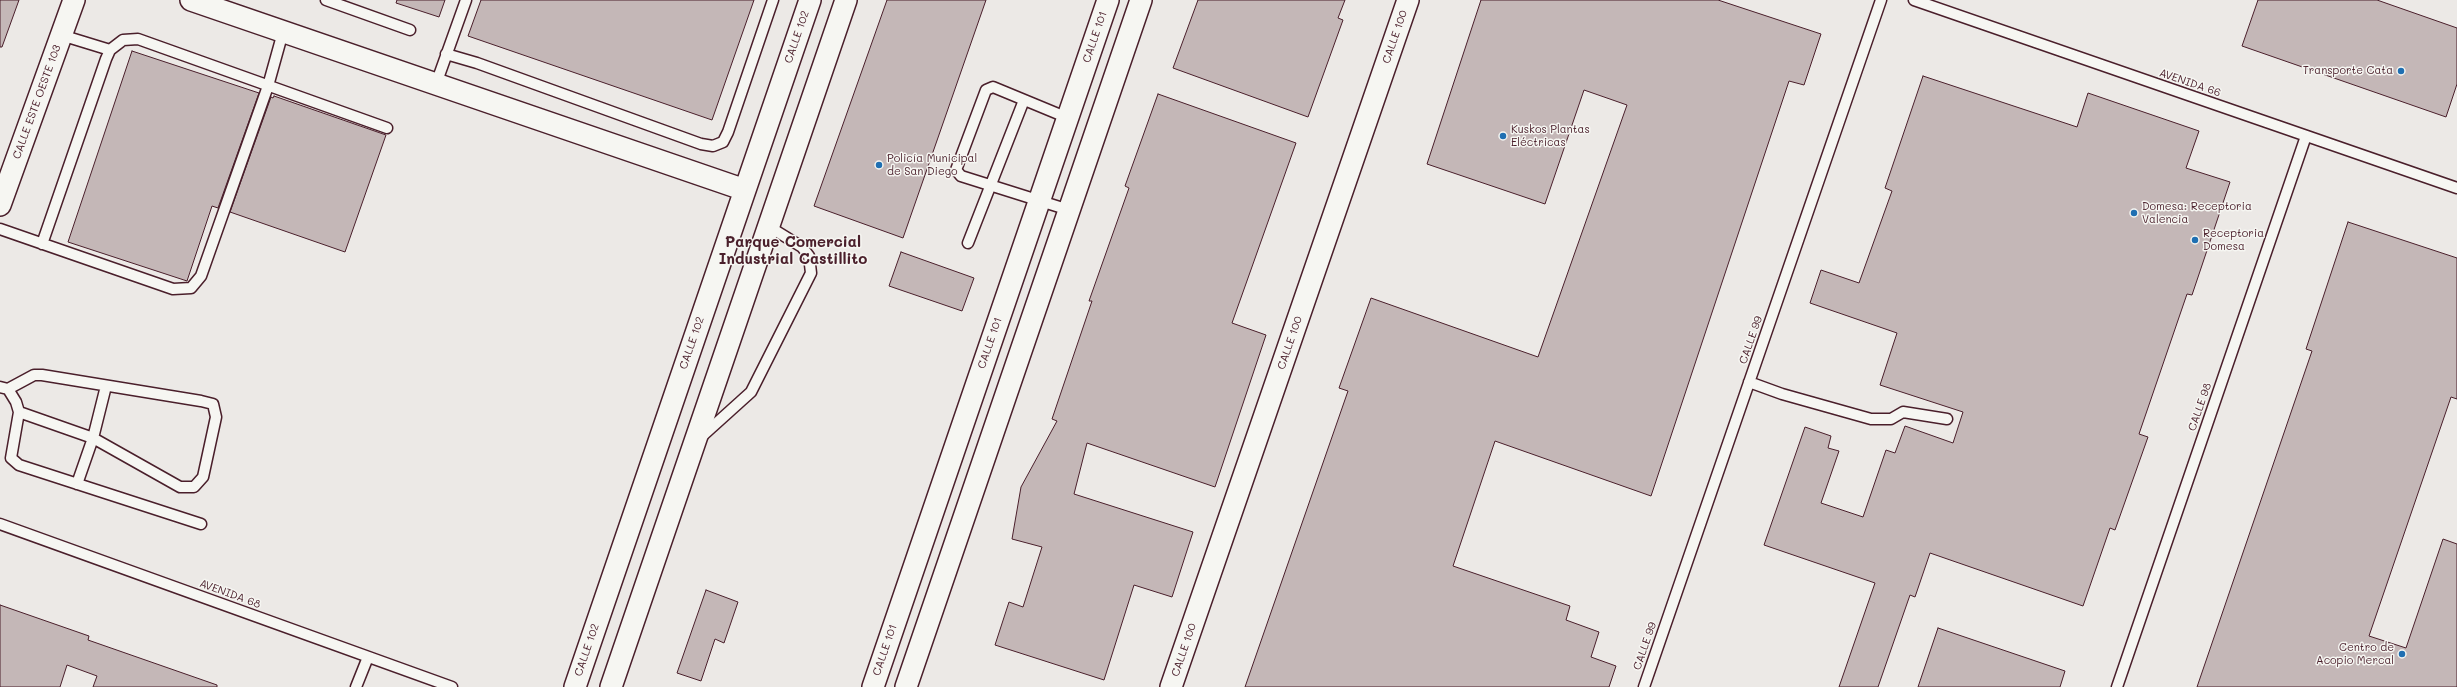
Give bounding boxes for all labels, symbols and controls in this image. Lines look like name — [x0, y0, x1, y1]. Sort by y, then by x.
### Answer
street label: CALLE 102 — [782, 9, 812, 65]
street label: CALLE 100 — [1380, 9, 1410, 65]
street label: CALLE 101 — [1080, 10, 1110, 64]
street label: CALLE ESTE OESTE 103 — [10, 43, 64, 161]
place label: Transporte Cata — [2303, 64, 2393, 78]
street label: AVENIDA 66 — [2157, 66, 2223, 100]
marker: Transporte Cata — [2396, 66, 2406, 76]
place label: Kuskos Plantas Eléctricas — [1511, 123, 1590, 149]
marker: Kuskos Plantas Eléctricas — [1498, 131, 1508, 141]
place label: Policía Municipal de San Diego — [887, 152, 977, 178]
marker: Policía Municipal de San Diego — [874, 160, 884, 170]
place label: Domesa: Receptoria Valencia — [2142, 200, 2252, 226]
marker: Domesa: Receptoria Valencia — [2129, 208, 2139, 218]
place label: Receptoria Domesa — [2203, 227, 2264, 253]
district label: Parque Comercial Industrial Castillito — [719, 233, 867, 268]
marker: Receptoria Domesa — [2190, 235, 2200, 245]
street label: CALLE 99 — [1737, 314, 1765, 366]
street label: CALLE 102 — [677, 315, 707, 371]
street label: CALLE 100 — [1275, 315, 1305, 371]
street label: CALLE 101 — [975, 316, 1005, 370]
street label: CALLE 98 — [2186, 381, 2214, 433]
street label: AVENIDA 68 — [198, 577, 262, 611]
street label: CALLE 99 — [1631, 620, 1659, 672]
street label: CALLE 102 — [572, 622, 602, 678]
street label: CALLE 100 — [1169, 622, 1199, 678]
street label: CALLE 101 — [870, 623, 900, 677]
place label: Centro de Acopio Mercal — [2316, 641, 2394, 667]
marker: Centro de Acopio Mercal — [2397, 649, 2407, 659]

